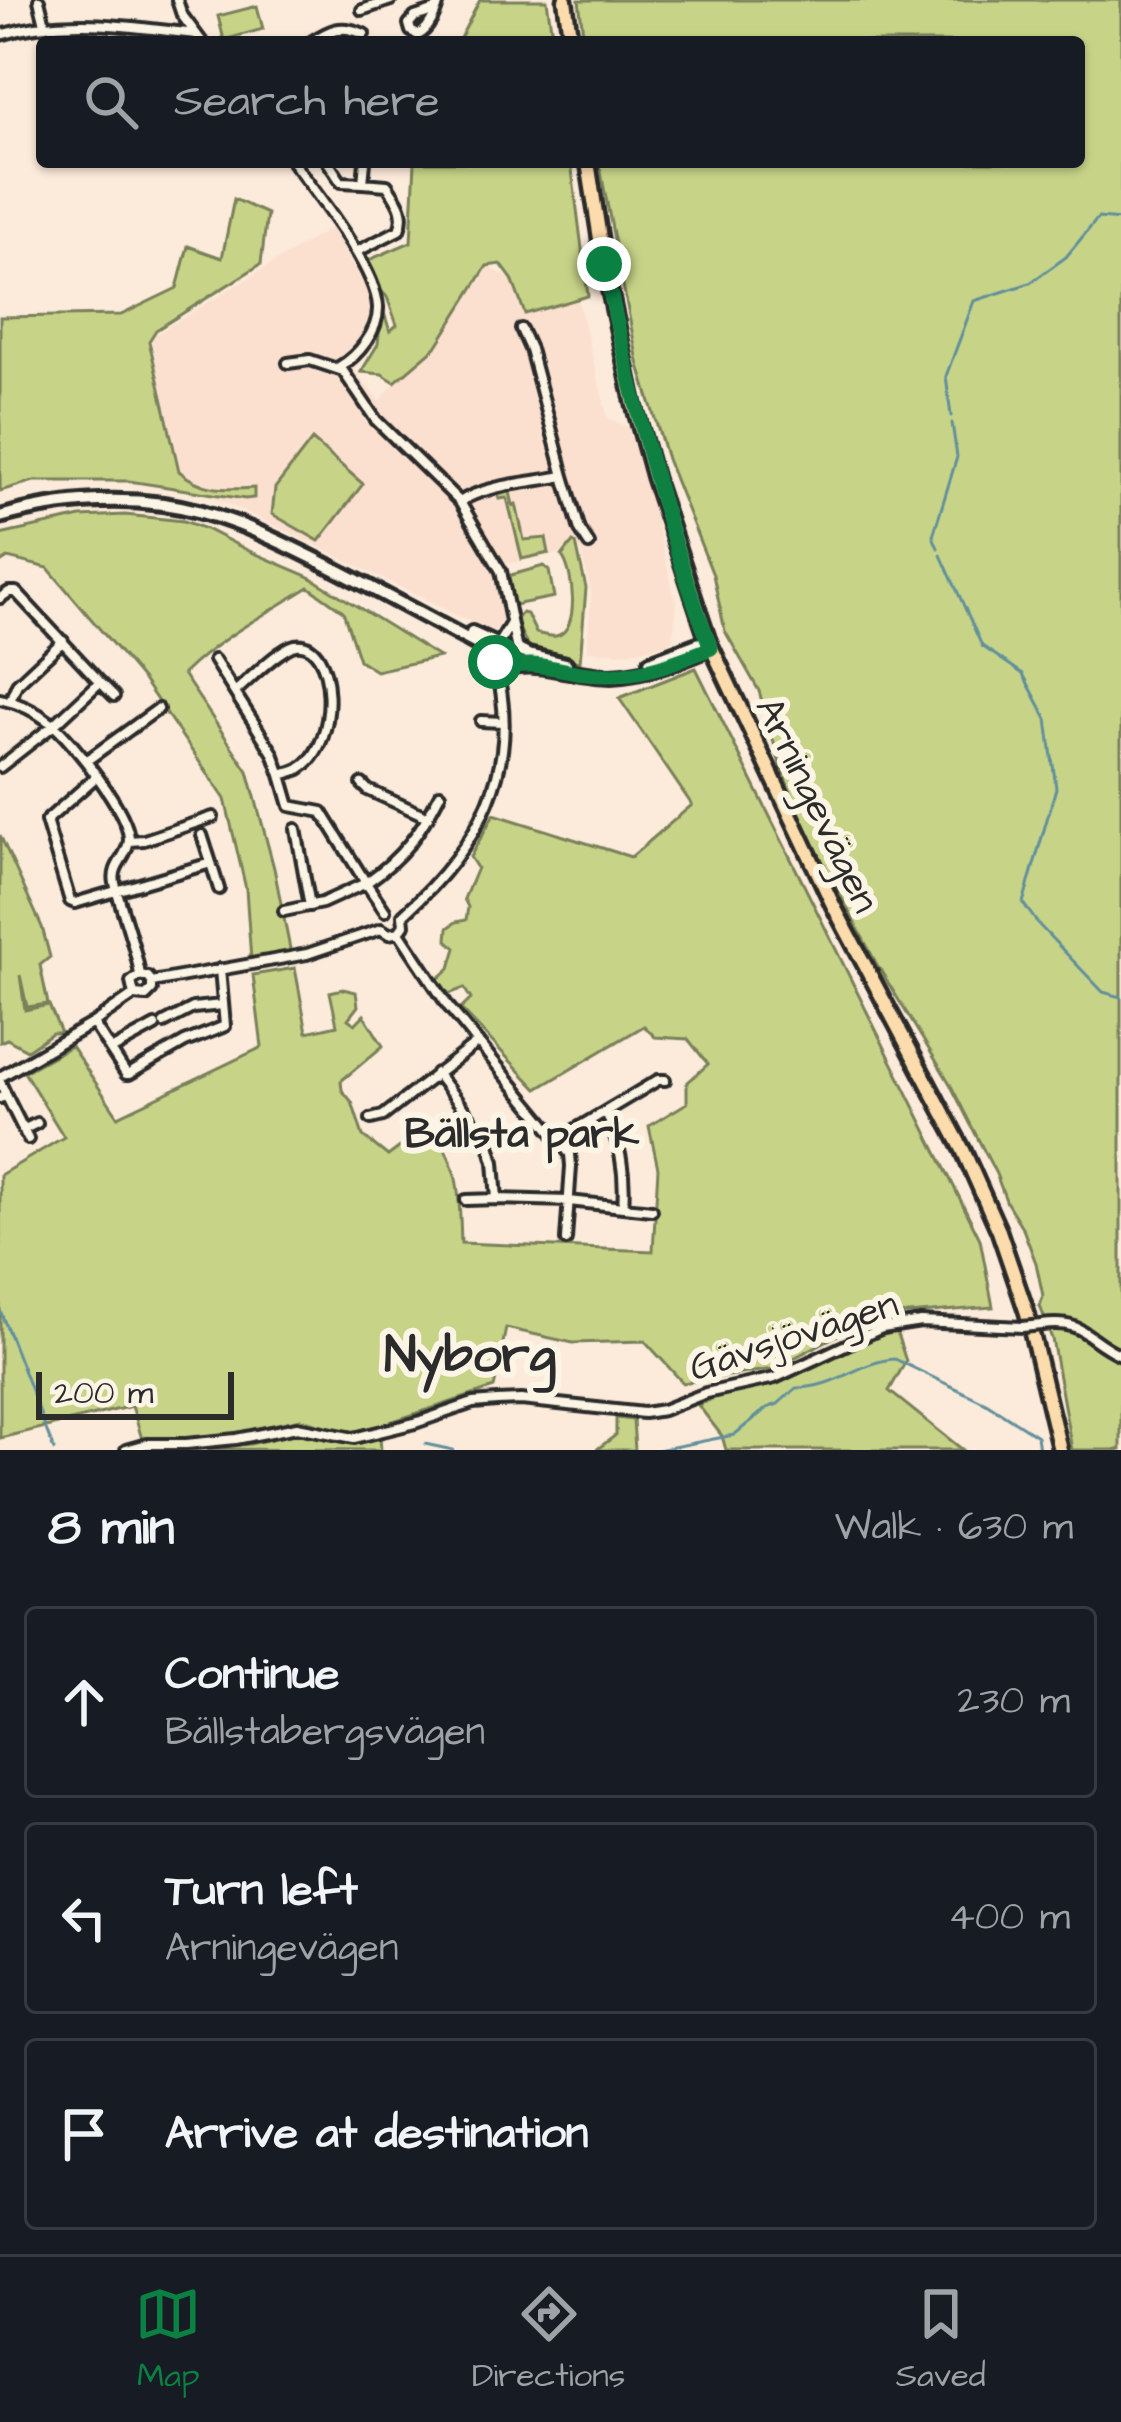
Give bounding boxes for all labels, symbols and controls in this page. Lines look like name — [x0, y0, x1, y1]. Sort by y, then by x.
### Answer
search box — [36, 36, 1085, 168]
icon: search — [78, 69, 144, 135]
text: Search here — [174, 71, 440, 133]
route end — [577, 237, 631, 291]
route start — [468, 635, 522, 689]
street label: Arningevägen — [741, 689, 892, 922]
district label: Bällsta park — [405, 1106, 639, 1164]
street label: Gävsjövägen — [683, 1278, 905, 1396]
district label: Nyborg — [384, 1321, 557, 1393]
scale bar — [36, 1366, 234, 1419]
text: 200 m — [54, 1370, 153, 1416]
text: 8 min — [48, 1493, 174, 1564]
text: Walk · 630 m — [835, 1501, 1073, 1555]
text: Continue — [165, 1644, 339, 1706]
icon: ahead — [51, 1669, 117, 1735]
text: 230 m — [957, 1675, 1070, 1729]
text: Bällstabergsvägen — [165, 1706, 485, 1760]
text: Turn left — [165, 1860, 358, 1922]
icon: left — [51, 1885, 117, 1951]
text: 400 m — [948, 1891, 1070, 1945]
text: Arningevägen — [165, 1922, 398, 1976]
icon: arrive — [51, 2101, 117, 2167]
text: Arrive at destination — [165, 2103, 588, 2165]
tab: Map — [135, 2281, 201, 2399]
tab: Directions — [472, 2281, 625, 2399]
tab: Saved — [896, 2281, 986, 2399]

